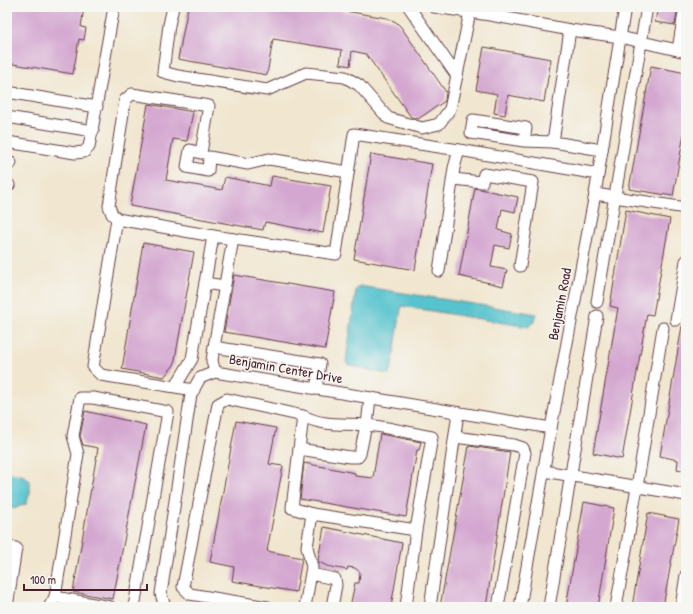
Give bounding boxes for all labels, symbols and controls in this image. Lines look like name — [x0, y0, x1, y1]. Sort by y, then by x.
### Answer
street label: Benjamin Road — [543, 266, 576, 342]
street label: Benjamin Center Drive — [228, 349, 345, 388]
scale bar — [24, 566, 147, 592]
text: 100 m — [30, 571, 56, 588]

